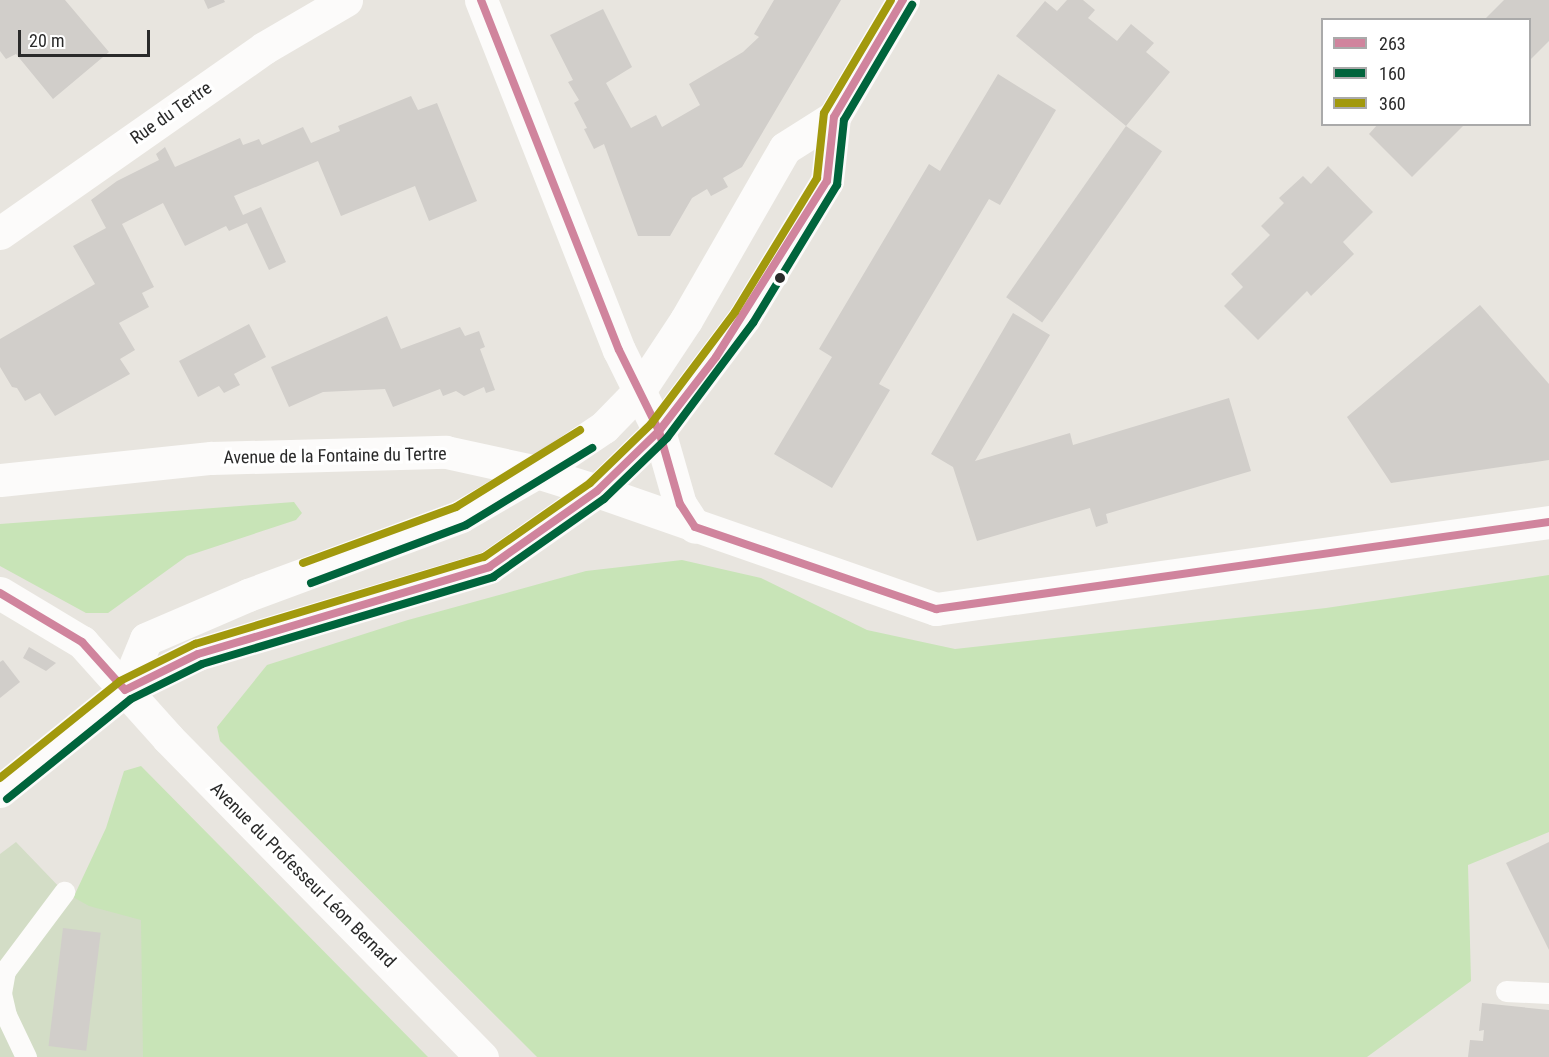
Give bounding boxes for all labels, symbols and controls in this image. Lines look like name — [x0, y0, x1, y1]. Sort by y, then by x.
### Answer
scale bar — [21, 18, 153, 56]
legend — [1321, 18, 1531, 126]
text: 20 m — [29, 30, 64, 51]
text: 263 — [1379, 33, 1406, 54]
text: 160 — [1379, 63, 1406, 84]
street label: Rue du Tertre — [126, 77, 216, 149]
text: 360 — [1379, 93, 1406, 114]
unlabelled marker — [774, 272, 786, 284]
street label: Avenue de la Fontaine du Tertre — [223, 443, 447, 469]
street label: Avenue du Professeur Léon Bernard — [206, 778, 400, 972]

